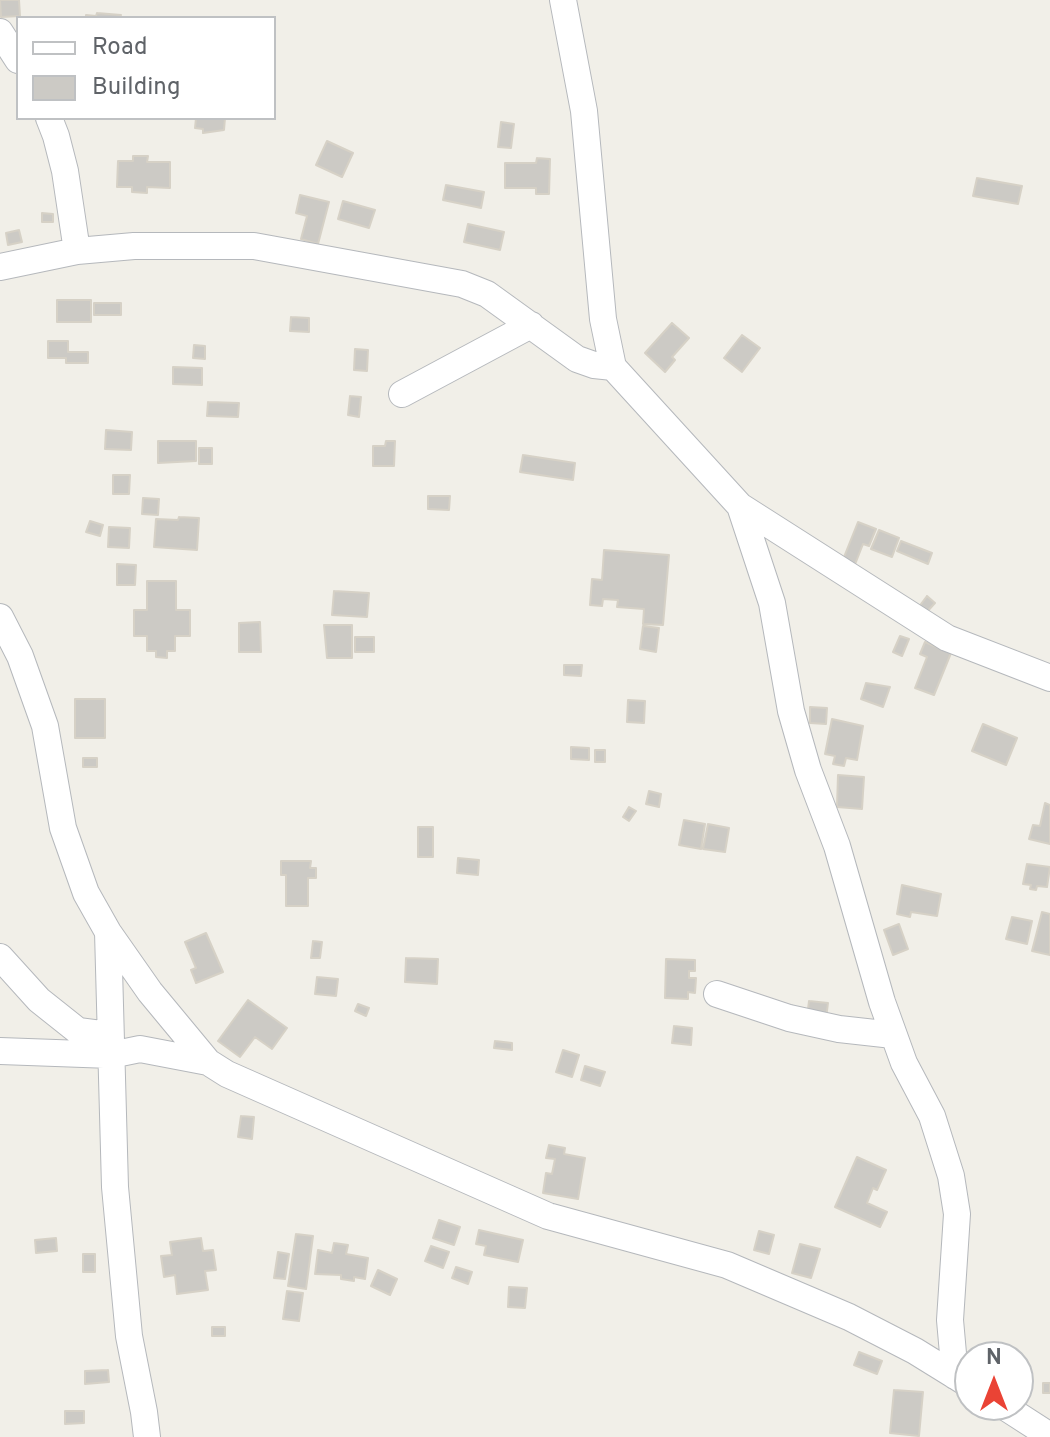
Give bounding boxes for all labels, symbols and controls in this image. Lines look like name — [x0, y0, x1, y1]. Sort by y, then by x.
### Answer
legend — [16, 16, 276, 120]
text: Road — [92, 33, 148, 63]
text: Building — [92, 73, 181, 103]
north arrow — [954, 1341, 1034, 1421]
text: N — [986, 1345, 1002, 1372]

